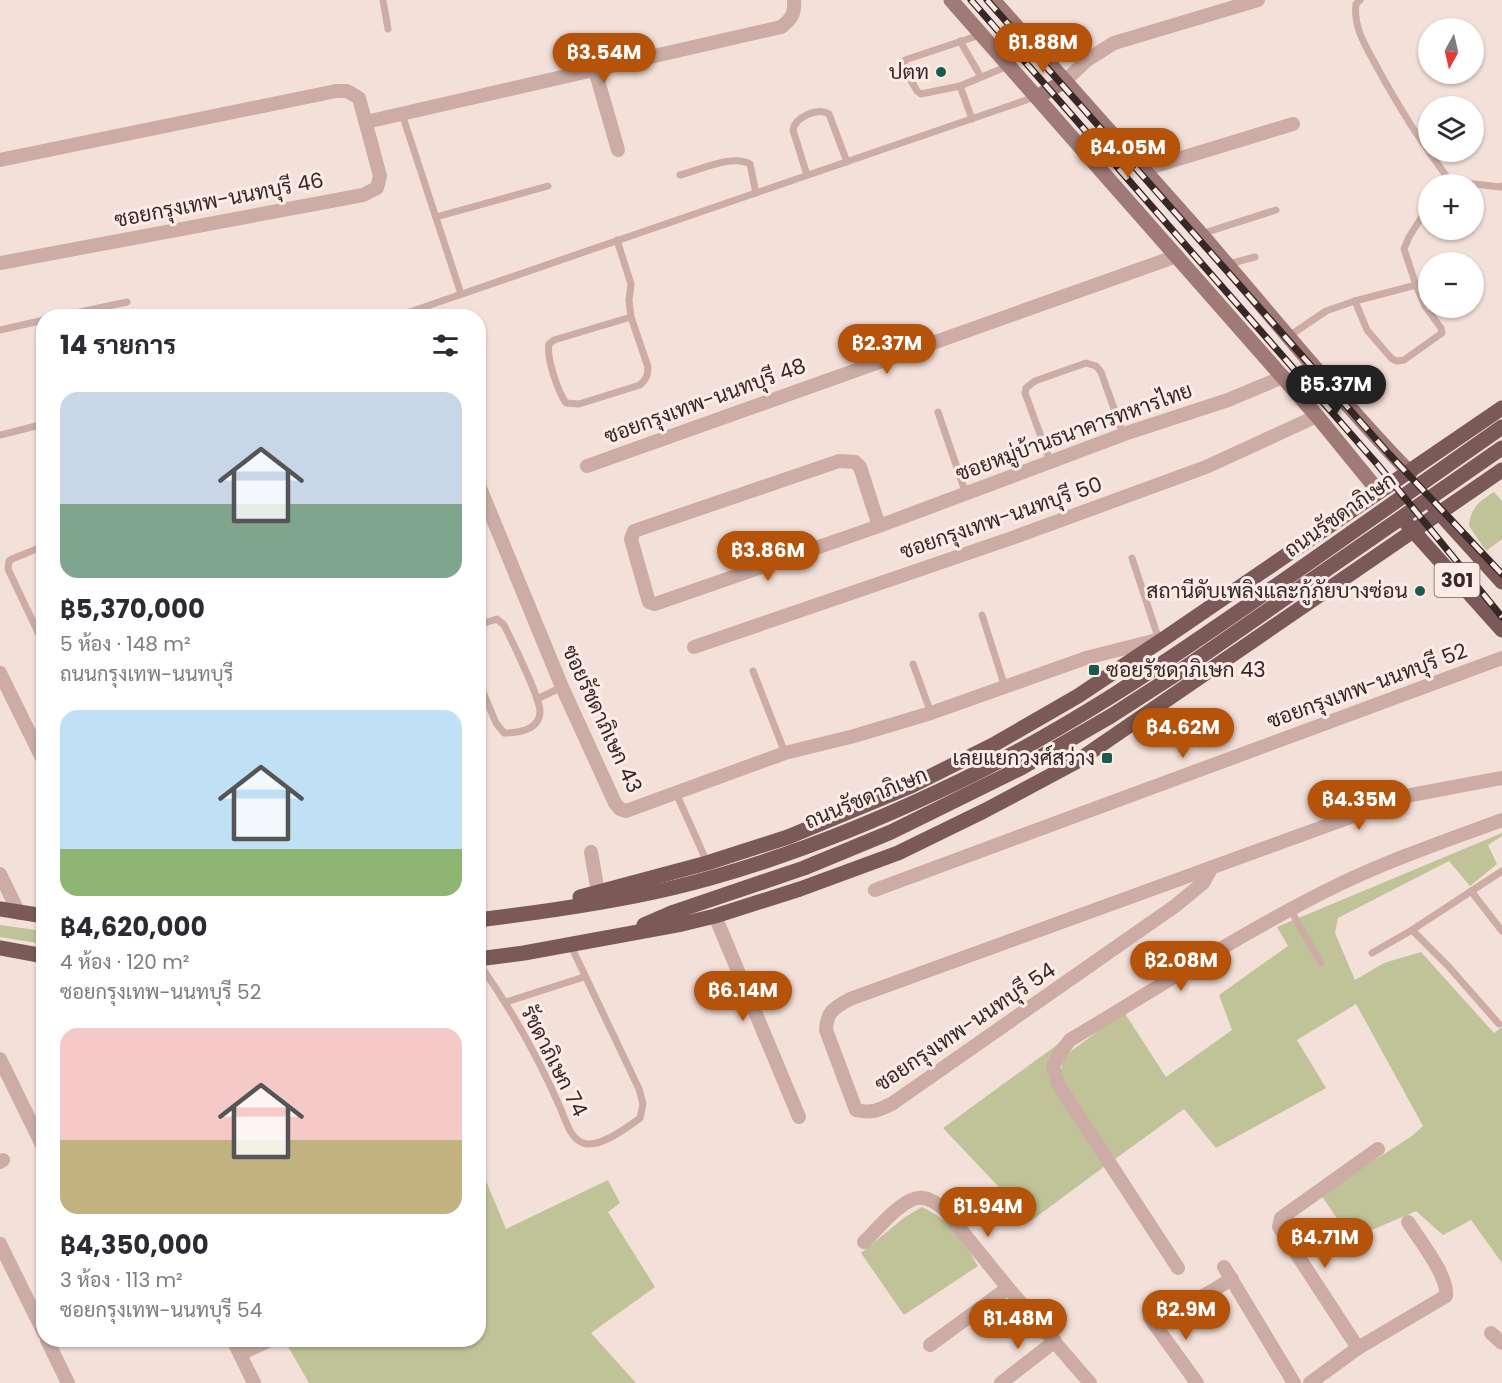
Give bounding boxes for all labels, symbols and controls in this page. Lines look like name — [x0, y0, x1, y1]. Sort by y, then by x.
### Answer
north arrow — [1418, 18, 1484, 84]
map controls — [1418, 18, 1484, 318]
pin: ฿1.88M — [994, 23, 1092, 74]
text: ฿1.88M — [1008, 28, 1078, 56]
pin: ฿3.54M — [555, 33, 653, 84]
text: ฿3.54M — [567, 38, 641, 66]
place label: ปตท — [889, 57, 929, 86]
marker: ปตท — [934, 65, 948, 79]
button: layers — [1418, 96, 1484, 162]
pin: ฿4.05M — [1079, 128, 1177, 179]
text: ฿4.05M — [1090, 133, 1166, 161]
street label: ซอยกรุงเทพ-นนทบุรี 46 — [112, 165, 326, 234]
button: + — [1418, 174, 1484, 240]
button: − — [1418, 252, 1484, 318]
pin: ฿2.37M — [838, 324, 936, 375]
text: 14 รายการ — [60, 327, 176, 363]
icon: filters — [429, 329, 462, 362]
text: ฿2.37M — [852, 329, 922, 357]
street label: ซอยกรุงเทพ-นนทบุรี 48 — [600, 351, 810, 450]
pin: ฿5.37M — [1287, 365, 1385, 416]
text: ฿5.37M — [1300, 370, 1372, 398]
street label: ซอยหมู่บ้านธนาคารทหารไทย — [951, 375, 1197, 489]
icon: home — [207, 431, 315, 539]
street label: ถนนรัชดาภิเษก — [1278, 465, 1401, 564]
street label: ซอยกรุงเทพ-นนทบุรี 50 — [896, 469, 1106, 566]
pin: ฿3.86M — [719, 531, 817, 582]
text: ฿3.86M — [731, 536, 805, 564]
road number: 301 — [1434, 563, 1480, 597]
place label: สถานีดับเพลิงและกู้ภัยบางซ่อน — [1146, 576, 1408, 606]
marker: สถานีดับเพลิงและกู้ภัยบางซ่อน — [1413, 584, 1427, 598]
text: ฿5,370,000 — [60, 591, 205, 627]
text: 5 ห้อง · 148 m² — [60, 630, 191, 658]
street label: ซอยกรุงเทพ-นนทบุรี 52 — [1263, 636, 1471, 735]
street label: ซอยรัชดาภิเษก 43 — [556, 640, 649, 797]
place label: ซอยรัชดาภิเษก 43 — [1106, 655, 1266, 684]
text: ถนนกรุงเทพ-นนทบุรี — [60, 660, 233, 688]
marker: ซอยรัชดาภิเษก 43 — [1087, 663, 1101, 677]
pin: ฿4.62M — [1134, 708, 1232, 759]
text: ฿4.62M — [1146, 713, 1220, 741]
place label: เลยแยกวงศ์สว่าง — [952, 743, 1095, 772]
icon: home — [207, 749, 315, 857]
marker: เลยแยกวงศ์สว่าง — [1100, 751, 1114, 765]
street label: ถนนรัชดาภิเษก — [800, 760, 932, 835]
pin: ฿4.35M — [1310, 780, 1408, 831]
text: ฿4.35M — [1322, 785, 1396, 813]
text: ฿4,620,000 — [60, 909, 207, 945]
pin: ฿2.08M — [1132, 941, 1230, 992]
text: ฿2.08M — [1144, 946, 1218, 974]
text: 4 ห้อง · 120 m² — [60, 948, 189, 976]
street label: ซอยกรุงเทพ-นนทบุรี 54 — [869, 955, 1061, 1098]
pin: ฿6.14M — [694, 971, 792, 1022]
text: ฿6.14M — [708, 976, 778, 1004]
text: ซอยกรุงเทพ-นนทบุรี 52 — [60, 978, 261, 1006]
street label: รัชดาภิเษก 74 — [514, 1000, 595, 1122]
icon: home — [207, 1067, 315, 1175]
pin: ฿1.94M — [939, 1187, 1037, 1238]
text: ฿1.94M — [953, 1192, 1023, 1220]
pin: ฿4.71M — [1276, 1218, 1374, 1269]
text: ฿4.71M — [1291, 1223, 1359, 1251]
text: ฿4,350,000 — [60, 1227, 209, 1263]
text: 3 ห้อง · 113 m² — [60, 1266, 183, 1294]
pin: ฿2.9M — [1144, 1290, 1228, 1341]
text: ฿2.9M — [1156, 1295, 1216, 1323]
text: ซอยกรุงเทพ-นนทบุรี 54 — [60, 1296, 262, 1324]
pin: ฿1.48M — [969, 1299, 1067, 1350]
text: ฿1.48M — [983, 1304, 1053, 1332]

